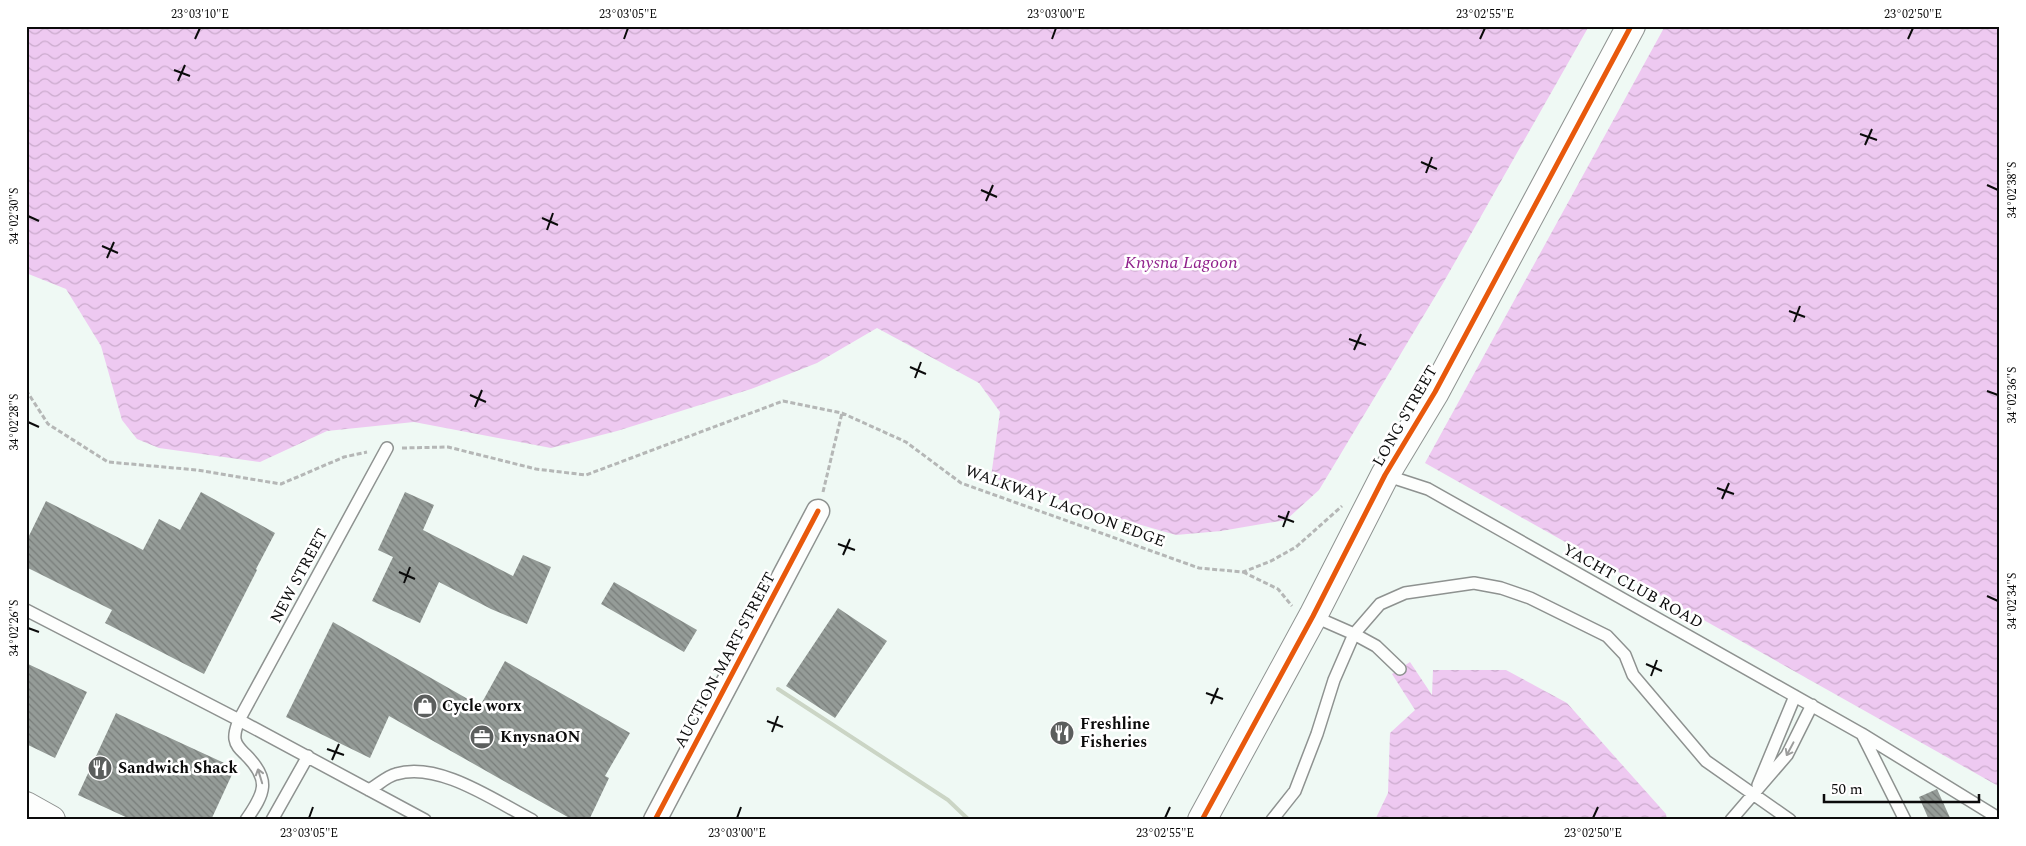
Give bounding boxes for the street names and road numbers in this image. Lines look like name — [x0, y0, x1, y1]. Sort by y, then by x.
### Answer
street label: LONG STREET — [1366, 361, 1444, 471]
street label: WALKWAY LAGOON EDGE — [962, 459, 1168, 553]
street label: NEW STREET — [264, 524, 334, 628]
street label: YACHT CLUB ROAD — [1558, 537, 1708, 635]
street label: AUCTION MART STREET — [668, 568, 782, 752]

